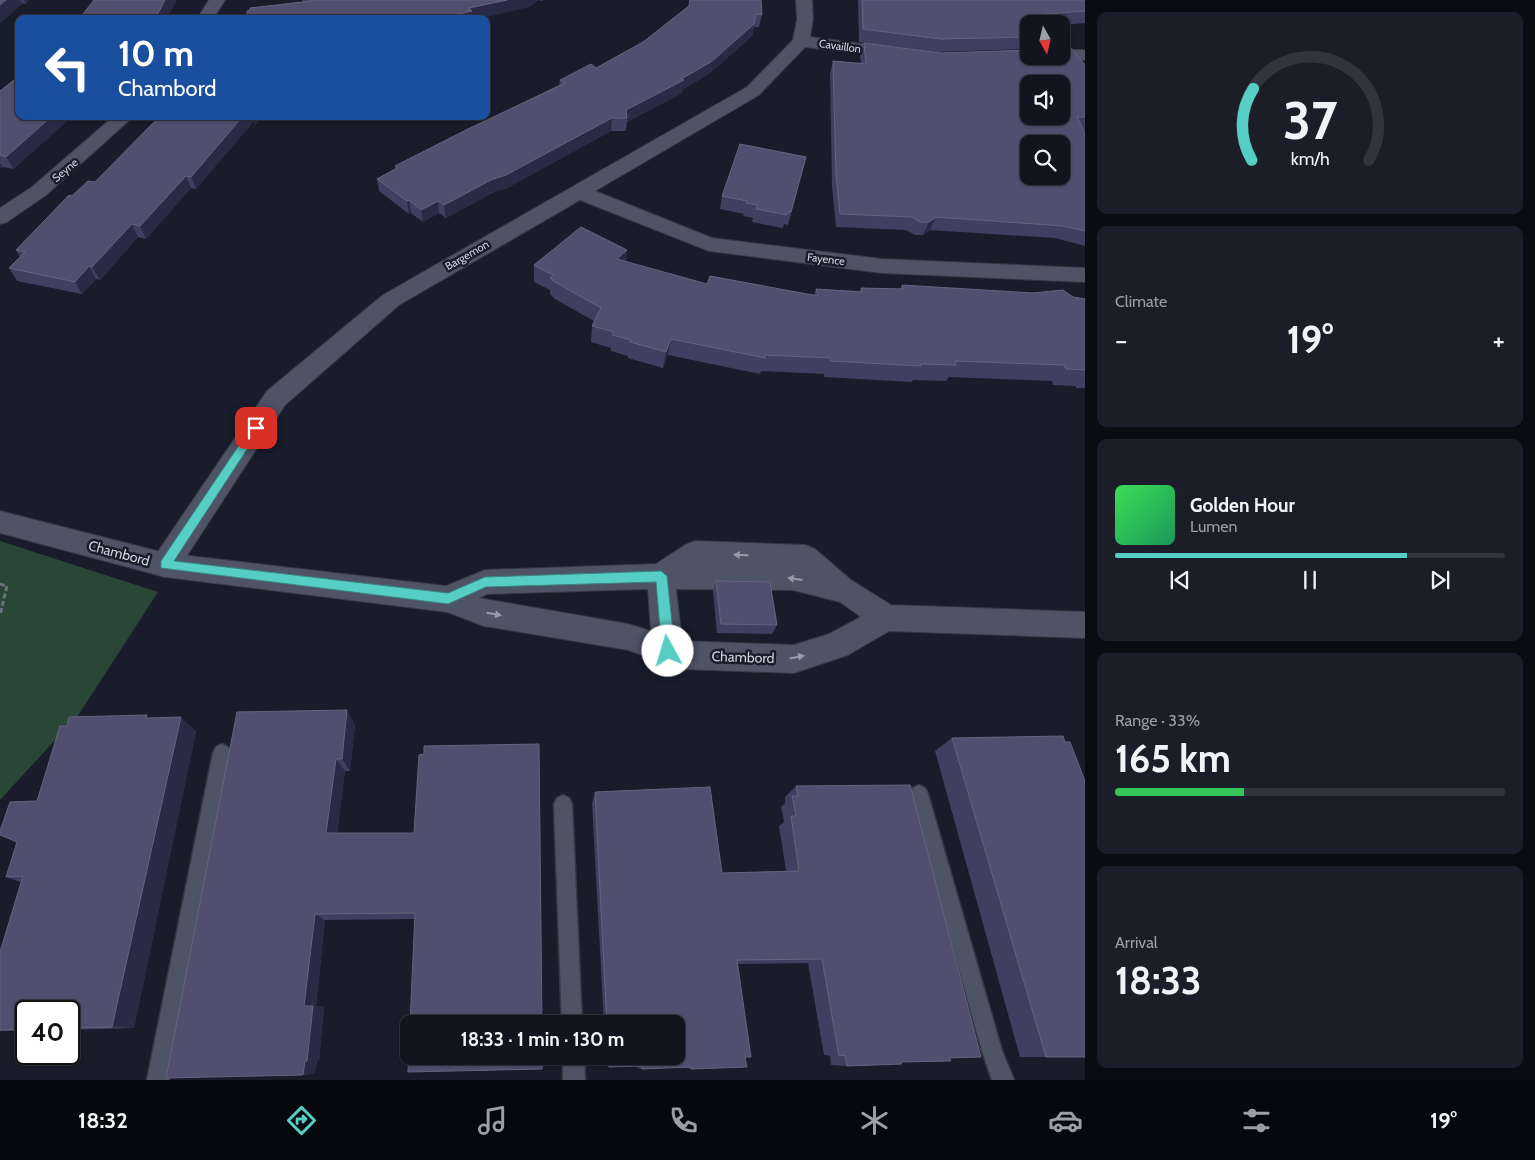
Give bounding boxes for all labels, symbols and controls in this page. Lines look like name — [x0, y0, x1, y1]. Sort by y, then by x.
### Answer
north arrow — [1020, 15, 1070, 65]
map controls — [1020, 15, 1070, 185]
text: 10 m — [118, 32, 194, 75]
icon: left — [35, 35, 100, 100]
street label: Cavaillon — [818, 36, 862, 56]
text: Chambord — [118, 75, 217, 102]
button: sound — [1020, 75, 1070, 125]
text: 37 — [1283, 89, 1338, 152]
button: search — [1020, 135, 1070, 185]
text: km/h — [1290, 148, 1330, 169]
street label: Seyne — [49, 155, 81, 185]
street label: Bargemon — [443, 237, 491, 273]
street label: Fayence — [806, 250, 846, 268]
text: Climate — [1115, 292, 1167, 311]
text: 19° — [1287, 316, 1333, 363]
text: − — [1115, 323, 1127, 357]
text: + — [1493, 323, 1505, 357]
pin — [235, 407, 277, 449]
icon: arrive — [242, 414, 270, 442]
text: Golden Hour — [1190, 494, 1295, 517]
text: Lumen — [1190, 517, 1237, 536]
street label: Chambord — [86, 536, 152, 570]
one-way arrow — [732, 551, 748, 559]
icon: previous — [1166, 566, 1194, 594]
icon: pause — [1296, 566, 1324, 594]
icon: next — [1426, 566, 1454, 594]
one-way arrow — [786, 575, 802, 583]
one-way arrow — [487, 611, 503, 619]
position arrow — [641, 624, 693, 676]
street label: Chambord — [711, 647, 775, 667]
one-way arrow — [789, 653, 804, 661]
text: Range · 33% — [1115, 711, 1200, 730]
text: 165 km — [1115, 735, 1231, 782]
text: Arrival — [1115, 933, 1158, 952]
text: 18:33 — [1115, 957, 1201, 1004]
speed limit sign: 40 — [15, 1000, 80, 1065]
text: 18:33 · 1 min · 130 m — [461, 1028, 624, 1051]
icon: directions — [284, 1103, 319, 1138]
icon: music — [475, 1103, 510, 1138]
icon: phone — [666, 1103, 701, 1138]
icon: climate — [857, 1103, 892, 1138]
icon: car — [1048, 1103, 1083, 1138]
icon: filters — [1239, 1103, 1274, 1138]
text: 18:32 — [78, 1107, 128, 1134]
text: 19° — [1430, 1107, 1457, 1134]

